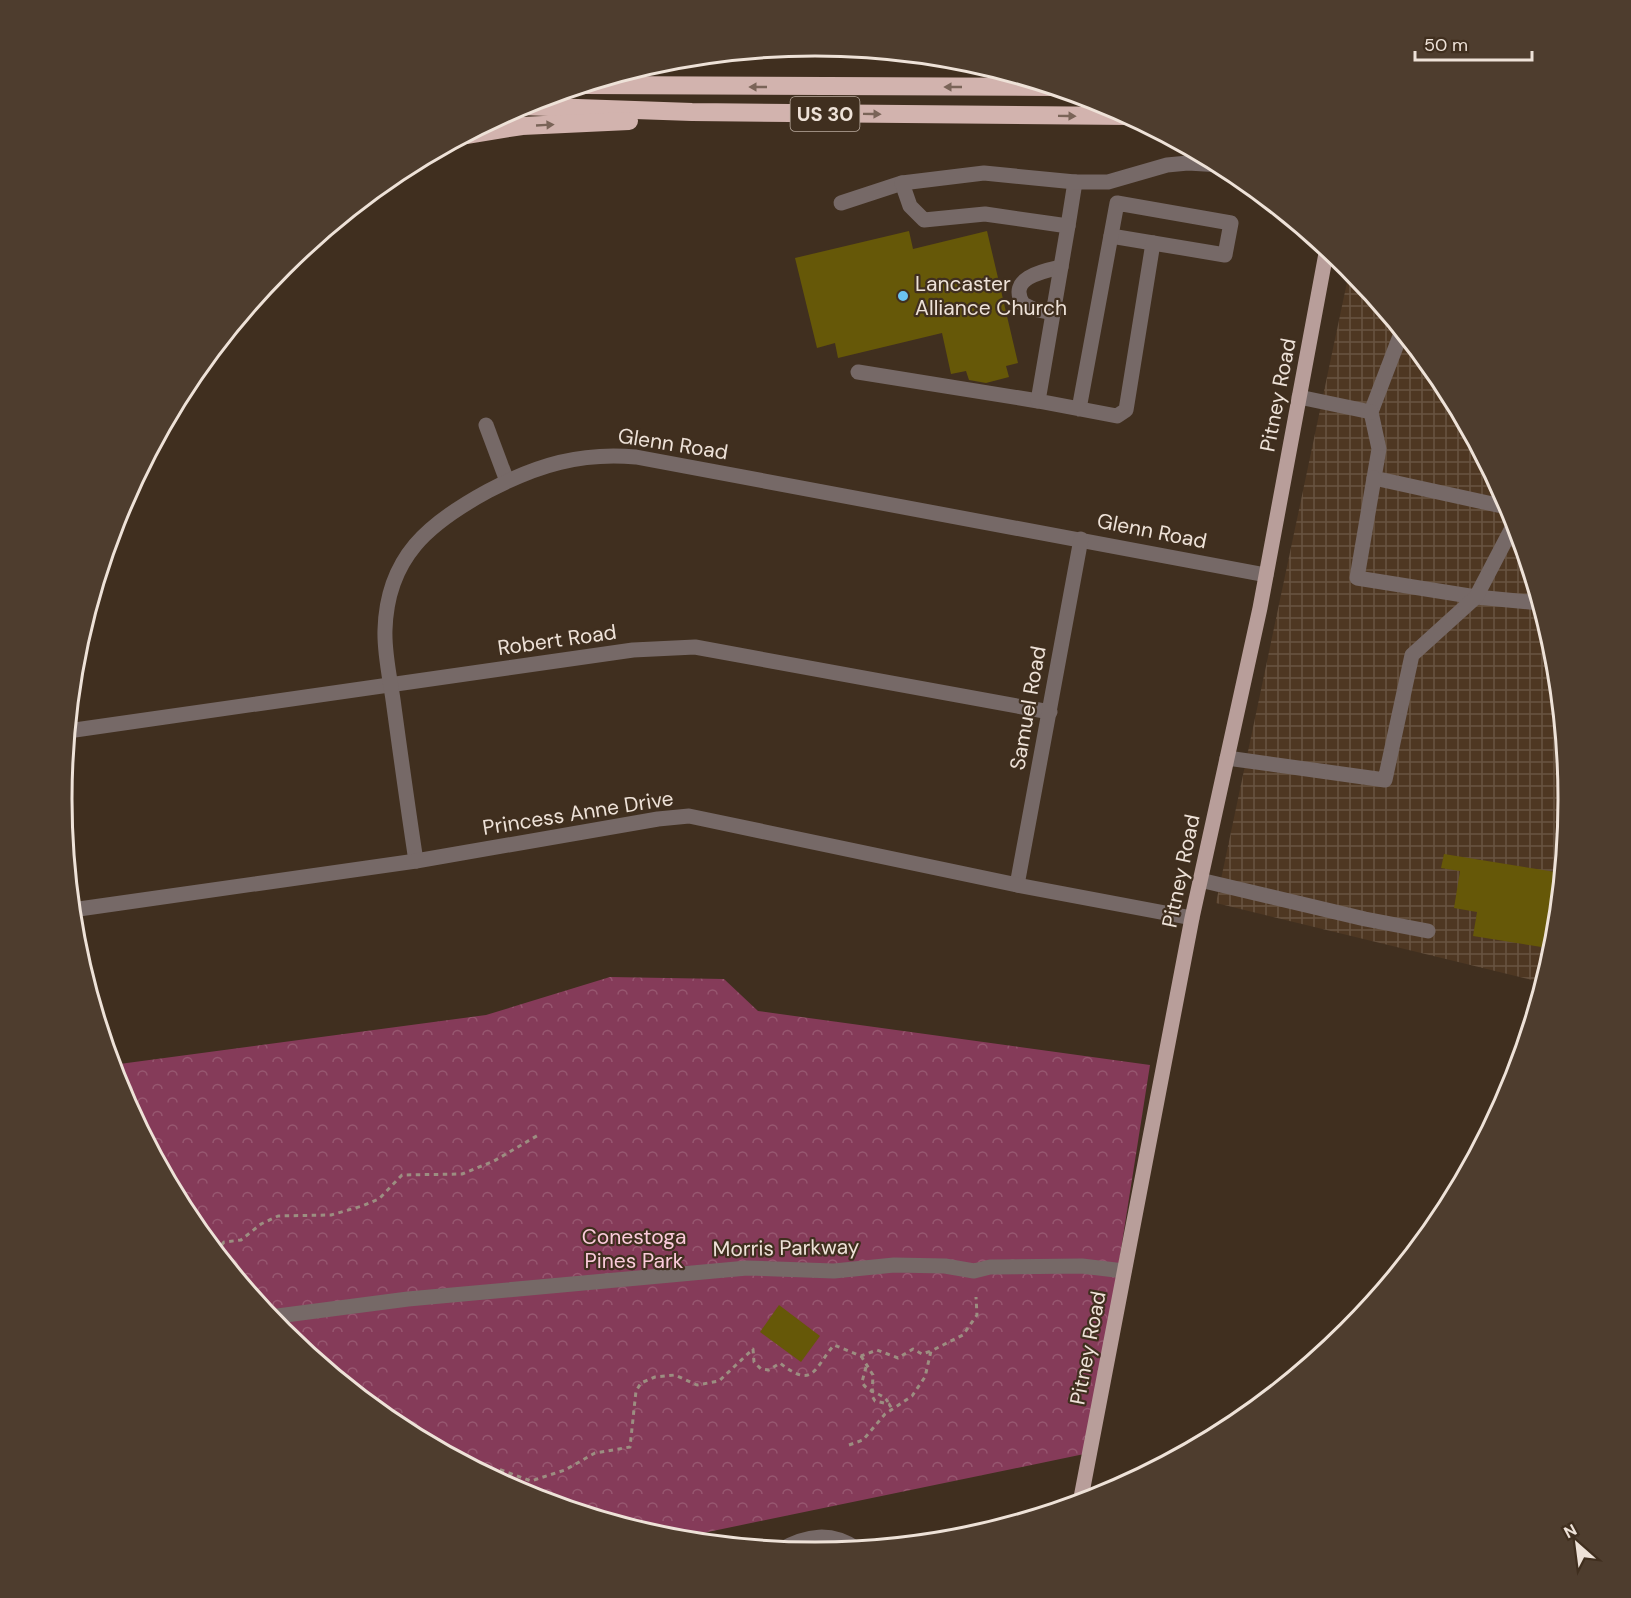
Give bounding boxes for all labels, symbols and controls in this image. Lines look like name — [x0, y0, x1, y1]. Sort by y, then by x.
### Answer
scale bar — [1415, 24, 1532, 62]
text: 50 m — [1424, 33, 1468, 57]
one-way arrow — [749, 82, 768, 92]
one-way arrow — [944, 82, 963, 92]
road number: US 30 — [790, 97, 860, 131]
one-way arrow — [862, 109, 881, 119]
one-way arrow — [1057, 111, 1076, 121]
one-way arrow — [535, 120, 554, 129]
place label: Lancaster Alliance Church — [915, 270, 1067, 322]
marker: Lancaster Alliance Church — [896, 289, 910, 303]
street label: Pitney Road — [1253, 336, 1303, 454]
street label: Glenn Road — [616, 421, 730, 467]
street label: Glenn Road — [1095, 507, 1209, 555]
street label: Robert Road — [496, 618, 618, 662]
street label: Samuel Road — [1003, 644, 1053, 772]
street label: Princess Anne Drive — [481, 784, 676, 842]
street label: Pitney Road — [1155, 812, 1207, 930]
park label: Conestoga Pines Park — [582, 1223, 686, 1275]
street label: Morris Parkway — [712, 1233, 860, 1263]
street label: Pitney Road — [1063, 1289, 1113, 1407]
north arrow — [1547, 1514, 1607, 1574]
text: N — [1560, 1519, 1580, 1543]

